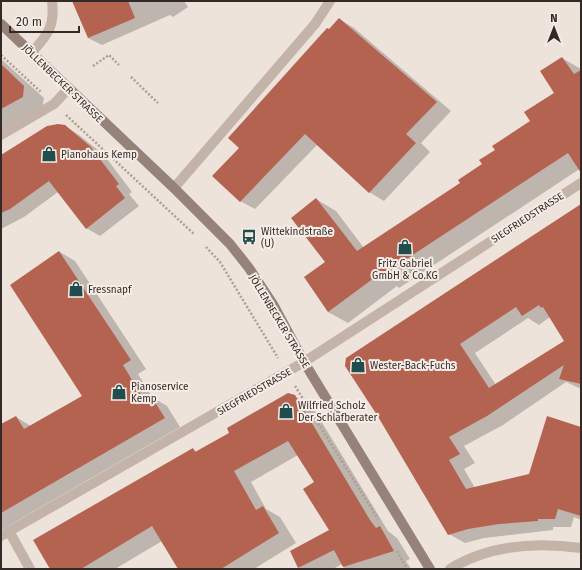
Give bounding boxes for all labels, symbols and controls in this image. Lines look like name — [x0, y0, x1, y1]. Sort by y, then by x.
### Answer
scale bar — [10, 8, 79, 34]
north arrow — [534, 8, 574, 48]
text: N — [550, 12, 558, 25]
text: 20 m — [16, 15, 42, 29]
street label: JÖLLENBECKER STRASSE — [20, 41, 106, 125]
shop icon: Pianohaus Kemp — [40, 145, 58, 163]
place label: Pianohaus Kemp — [61, 149, 137, 161]
street label: SIEGFRIEDSTRASSE — [489, 190, 566, 246]
place label: Wittekindstraße (U) — [261, 226, 333, 250]
bus stop icon: Wittekindstraße (U) — [240, 228, 258, 246]
shop icon: Fritz Gabriel GmbH & Co.KG — [396, 238, 414, 256]
place label: Fritz Gabriel GmbH & Co.KG — [372, 258, 438, 282]
street label: JÖLLENBECKER STRASSE — [246, 271, 314, 371]
shop icon: Fressnapf — [67, 280, 85, 298]
place label: Fressnapf — [88, 284, 132, 296]
shop icon: Wester-Back-Fuchs — [349, 356, 367, 374]
place label: Wester-Back-Fuchs — [370, 360, 456, 372]
street label: SIEGFRIEDSTRASSE — [215, 366, 294, 418]
place label: Pianoservice Kemp — [131, 381, 189, 405]
shop icon: Pianoservice Kemp — [110, 383, 128, 401]
place label: Wilfried Scholz Der Schlafberater — [298, 400, 377, 424]
shop icon: Wilfried Scholz Der Schlafberater — [277, 402, 295, 420]

